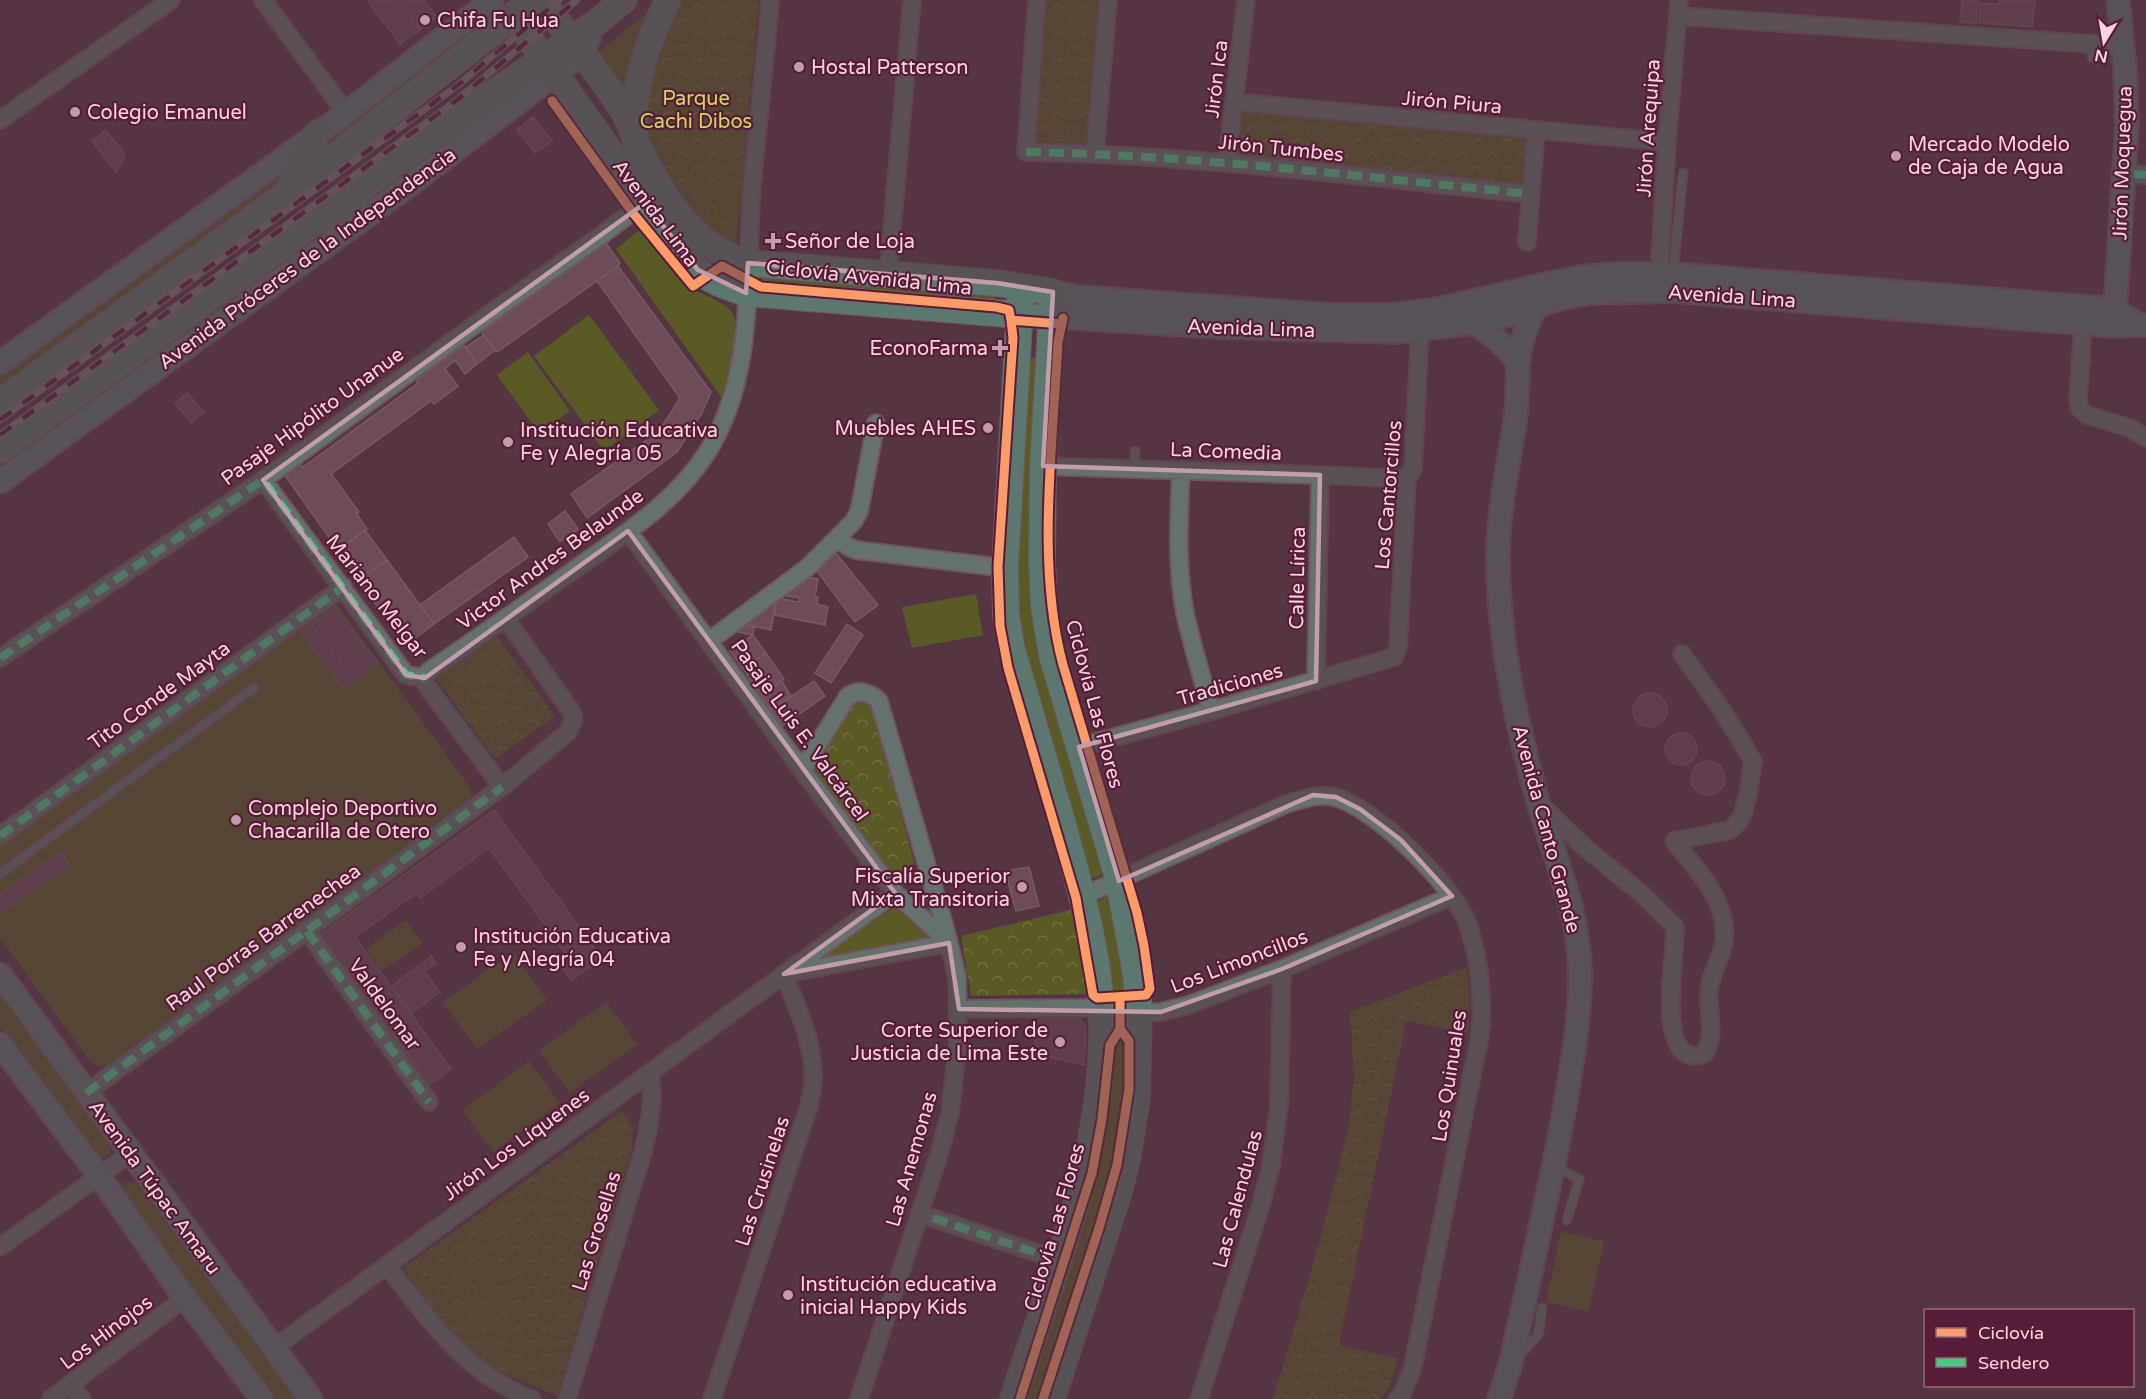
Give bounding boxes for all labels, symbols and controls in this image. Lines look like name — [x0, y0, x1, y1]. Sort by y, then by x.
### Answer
place label: Chifa Fu Hua — [437, 9, 559, 33]
north arrow — [2074, 12, 2134, 72]
marker: Chifa Fu Hua — [418, 13, 432, 27]
street label: Jirón Ica — [1200, 39, 1234, 120]
text: N — [2093, 45, 2110, 67]
place label: Hostal Patterson — [811, 56, 969, 80]
street label: Jirón Arequipa — [1632, 58, 1666, 198]
marker: Hostal Patterson — [792, 60, 806, 74]
street label: Jirón Moquegua — [2108, 85, 2138, 241]
park label: Parque Cachi Dibos — [640, 87, 752, 134]
street label: Jirón Piura — [1401, 87, 1503, 119]
place label: Colegio Emanuel — [87, 101, 247, 125]
marker: Colegio Emanuel — [68, 105, 82, 119]
street label: Jirón Tumbes — [1217, 130, 1345, 168]
place label: Mercado Modelo de Caja de Agua — [1908, 133, 2070, 180]
street label: Avenida Próceres de la Independencia — [154, 143, 461, 375]
marker: Mercado Modelo de Caja de Agua — [1889, 149, 1903, 163]
street label: Avenida Lima — [607, 155, 703, 272]
place label: Señor de Loja — [785, 230, 915, 254]
marker: Señor de Loja — [766, 234, 780, 248]
street label: Ciclovía Avenida Lima — [765, 255, 973, 301]
street label: Avenida Lima — [1667, 281, 1797, 313]
street label: Avenida Lima — [1186, 315, 1316, 343]
place label: EconoFarma — [870, 337, 988, 361]
marker: EconoFarma — [993, 341, 1007, 355]
street label: Pasaje Hipólito Unanue — [217, 342, 409, 491]
place label: Muebles AHES — [835, 417, 976, 441]
place label: Institución Educativa Fe y Alegría 05 — [520, 419, 718, 466]
street label: Los Cantorcillos — [1371, 419, 1407, 571]
marker: Muebles AHES — [981, 421, 995, 435]
marker: Institución Educativa Fe y Alegría 05 — [501, 435, 515, 449]
street label: La Comedia — [1169, 438, 1282, 466]
street label: Victor Andres Belaunde — [453, 484, 648, 635]
street label: Calle Lírica — [1285, 526, 1311, 630]
street label: Mariano Melgar — [320, 530, 432, 664]
street label: Ciclovía Las Flores — [1060, 617, 1128, 791]
street label: Pasaje Luis E. Valcárcel — [725, 635, 873, 826]
street label: Tito Conde Mayta — [84, 636, 235, 755]
street label: Tradiciones — [1175, 658, 1286, 711]
street label: Avenida Canto Grande — [1507, 723, 1585, 936]
place label: Complejo Deportivo Chacarilla de Otero — [248, 797, 437, 844]
marker: Complejo Deportivo Chacarilla de Otero — [229, 813, 243, 827]
street label: Raul Porras Barrenechea — [162, 859, 366, 1017]
place label: Fiscalía Superior Mixta Transitoria — [851, 865, 1010, 912]
marker: Fiscalía Superior Mixta Transitoria — [1015, 880, 1029, 894]
place label: Institución Educativa Fe y Alegría 04 — [473, 925, 671, 972]
street label: Los Limoncillos — [1167, 925, 1311, 999]
marker: Institución Educativa Fe y Alegría 04 — [454, 940, 468, 954]
street label: Valdelomar — [343, 954, 426, 1055]
street label: Los Quinuales — [1428, 1009, 1472, 1144]
place label: Corte Superior de Justicia de Lima Este — [851, 1019, 1048, 1066]
marker: Corte Superior de Justicia de Lima Este — [1053, 1035, 1067, 1049]
street label: Jirón Los Líquenes — [439, 1084, 595, 1206]
street label: Las Anemonas — [881, 1089, 943, 1230]
street label: Avenida Túpac Amaru — [83, 1096, 225, 1279]
street label: Las Crusinelas — [731, 1113, 795, 1249]
street label: Las Calendulas — [1208, 1128, 1268, 1271]
street label: Ciclovía Las Flores — [1020, 1141, 1090, 1314]
street label: Las Grosellas — [567, 1169, 627, 1294]
place label: Institución educativa inicial Happy Kids — [800, 1273, 997, 1320]
marker: Institución educativa inicial Happy Kids — [781, 1288, 795, 1302]
street label: Los Hinojos — [56, 1290, 158, 1375]
legend — [1924, 1309, 2134, 1387]
text: Ciclovía — [1978, 1322, 2044, 1344]
text: Sendero — [1978, 1352, 2049, 1374]

